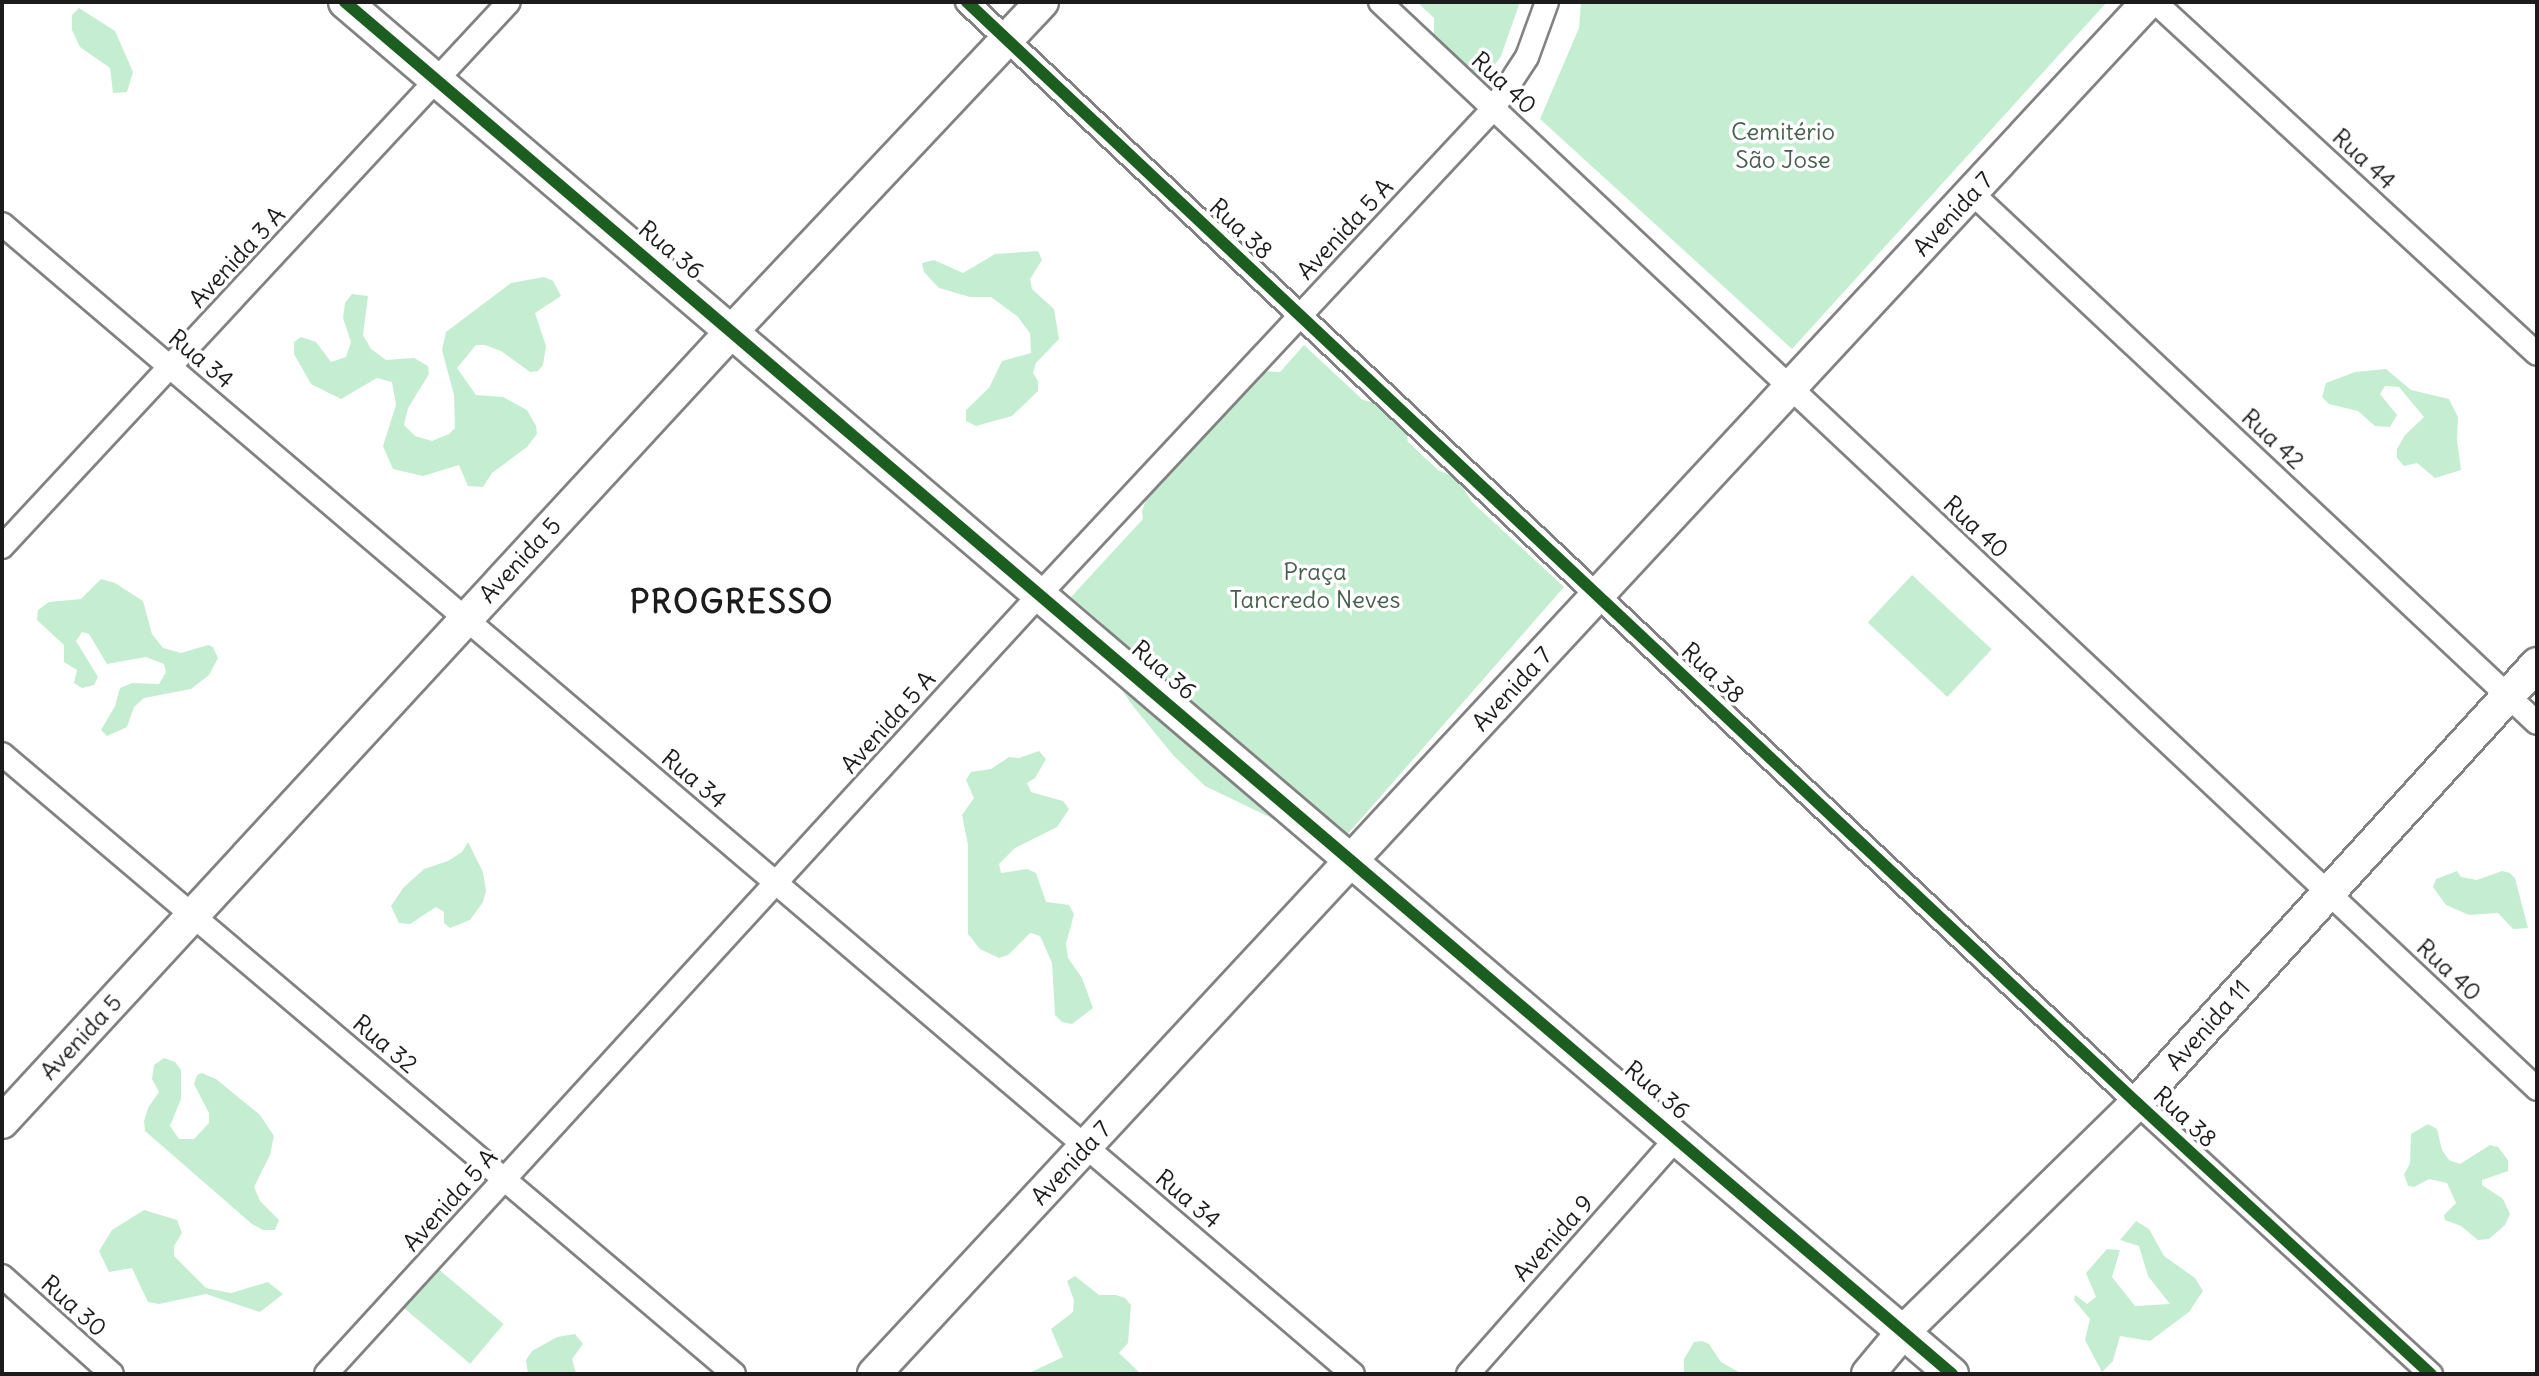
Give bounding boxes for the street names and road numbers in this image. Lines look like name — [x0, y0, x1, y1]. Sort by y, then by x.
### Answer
street label: Rua 40 — [1466, 46, 1542, 120]
street label: Rua 44 — [2326, 122, 2402, 196]
street label: Avenida 7 — [1907, 166, 1999, 262]
street label: Avenida 5 A — [1291, 173, 1399, 285]
street label: Rua 38 — [1203, 193, 1279, 265]
street label: Avenida 3 A — [183, 201, 291, 313]
street label: Rua 36 — [633, 215, 709, 285]
street label: Rua 34 — [163, 324, 239, 394]
street label: Rua 42 — [2236, 403, 2310, 475]
street label: Rua 40 — [1938, 490, 2014, 564]
street label: Avenida 5 — [473, 511, 567, 609]
street label: Rua 36 — [1126, 634, 1202, 706]
street label: Rua 38 — [1675, 637, 1751, 709]
street label: Avenida 7 — [1466, 641, 1558, 737]
street label: Avenida 5 A — [835, 665, 941, 779]
street label: Rua 34 — [656, 744, 732, 814]
street label: Rua 40 — [2411, 933, 2487, 1007]
street label: Avenida 11 — [2160, 974, 2256, 1076]
street label: Avenida 5 — [34, 988, 128, 1086]
street label: Rua 32 — [347, 1009, 423, 1079]
street label: Rua 36 — [1619, 1055, 1695, 1125]
street label: Rua 38 — [2147, 1081, 2223, 1153]
street label: Avenida 7 — [1025, 1115, 1117, 1211]
street label: Avenida 5 A — [397, 1143, 503, 1257]
street label: Rua 34 — [1150, 1164, 1226, 1234]
street label: Avenida 9 — [1507, 1189, 1599, 1287]
street label: Rua 30 — [35, 1269, 113, 1343]

